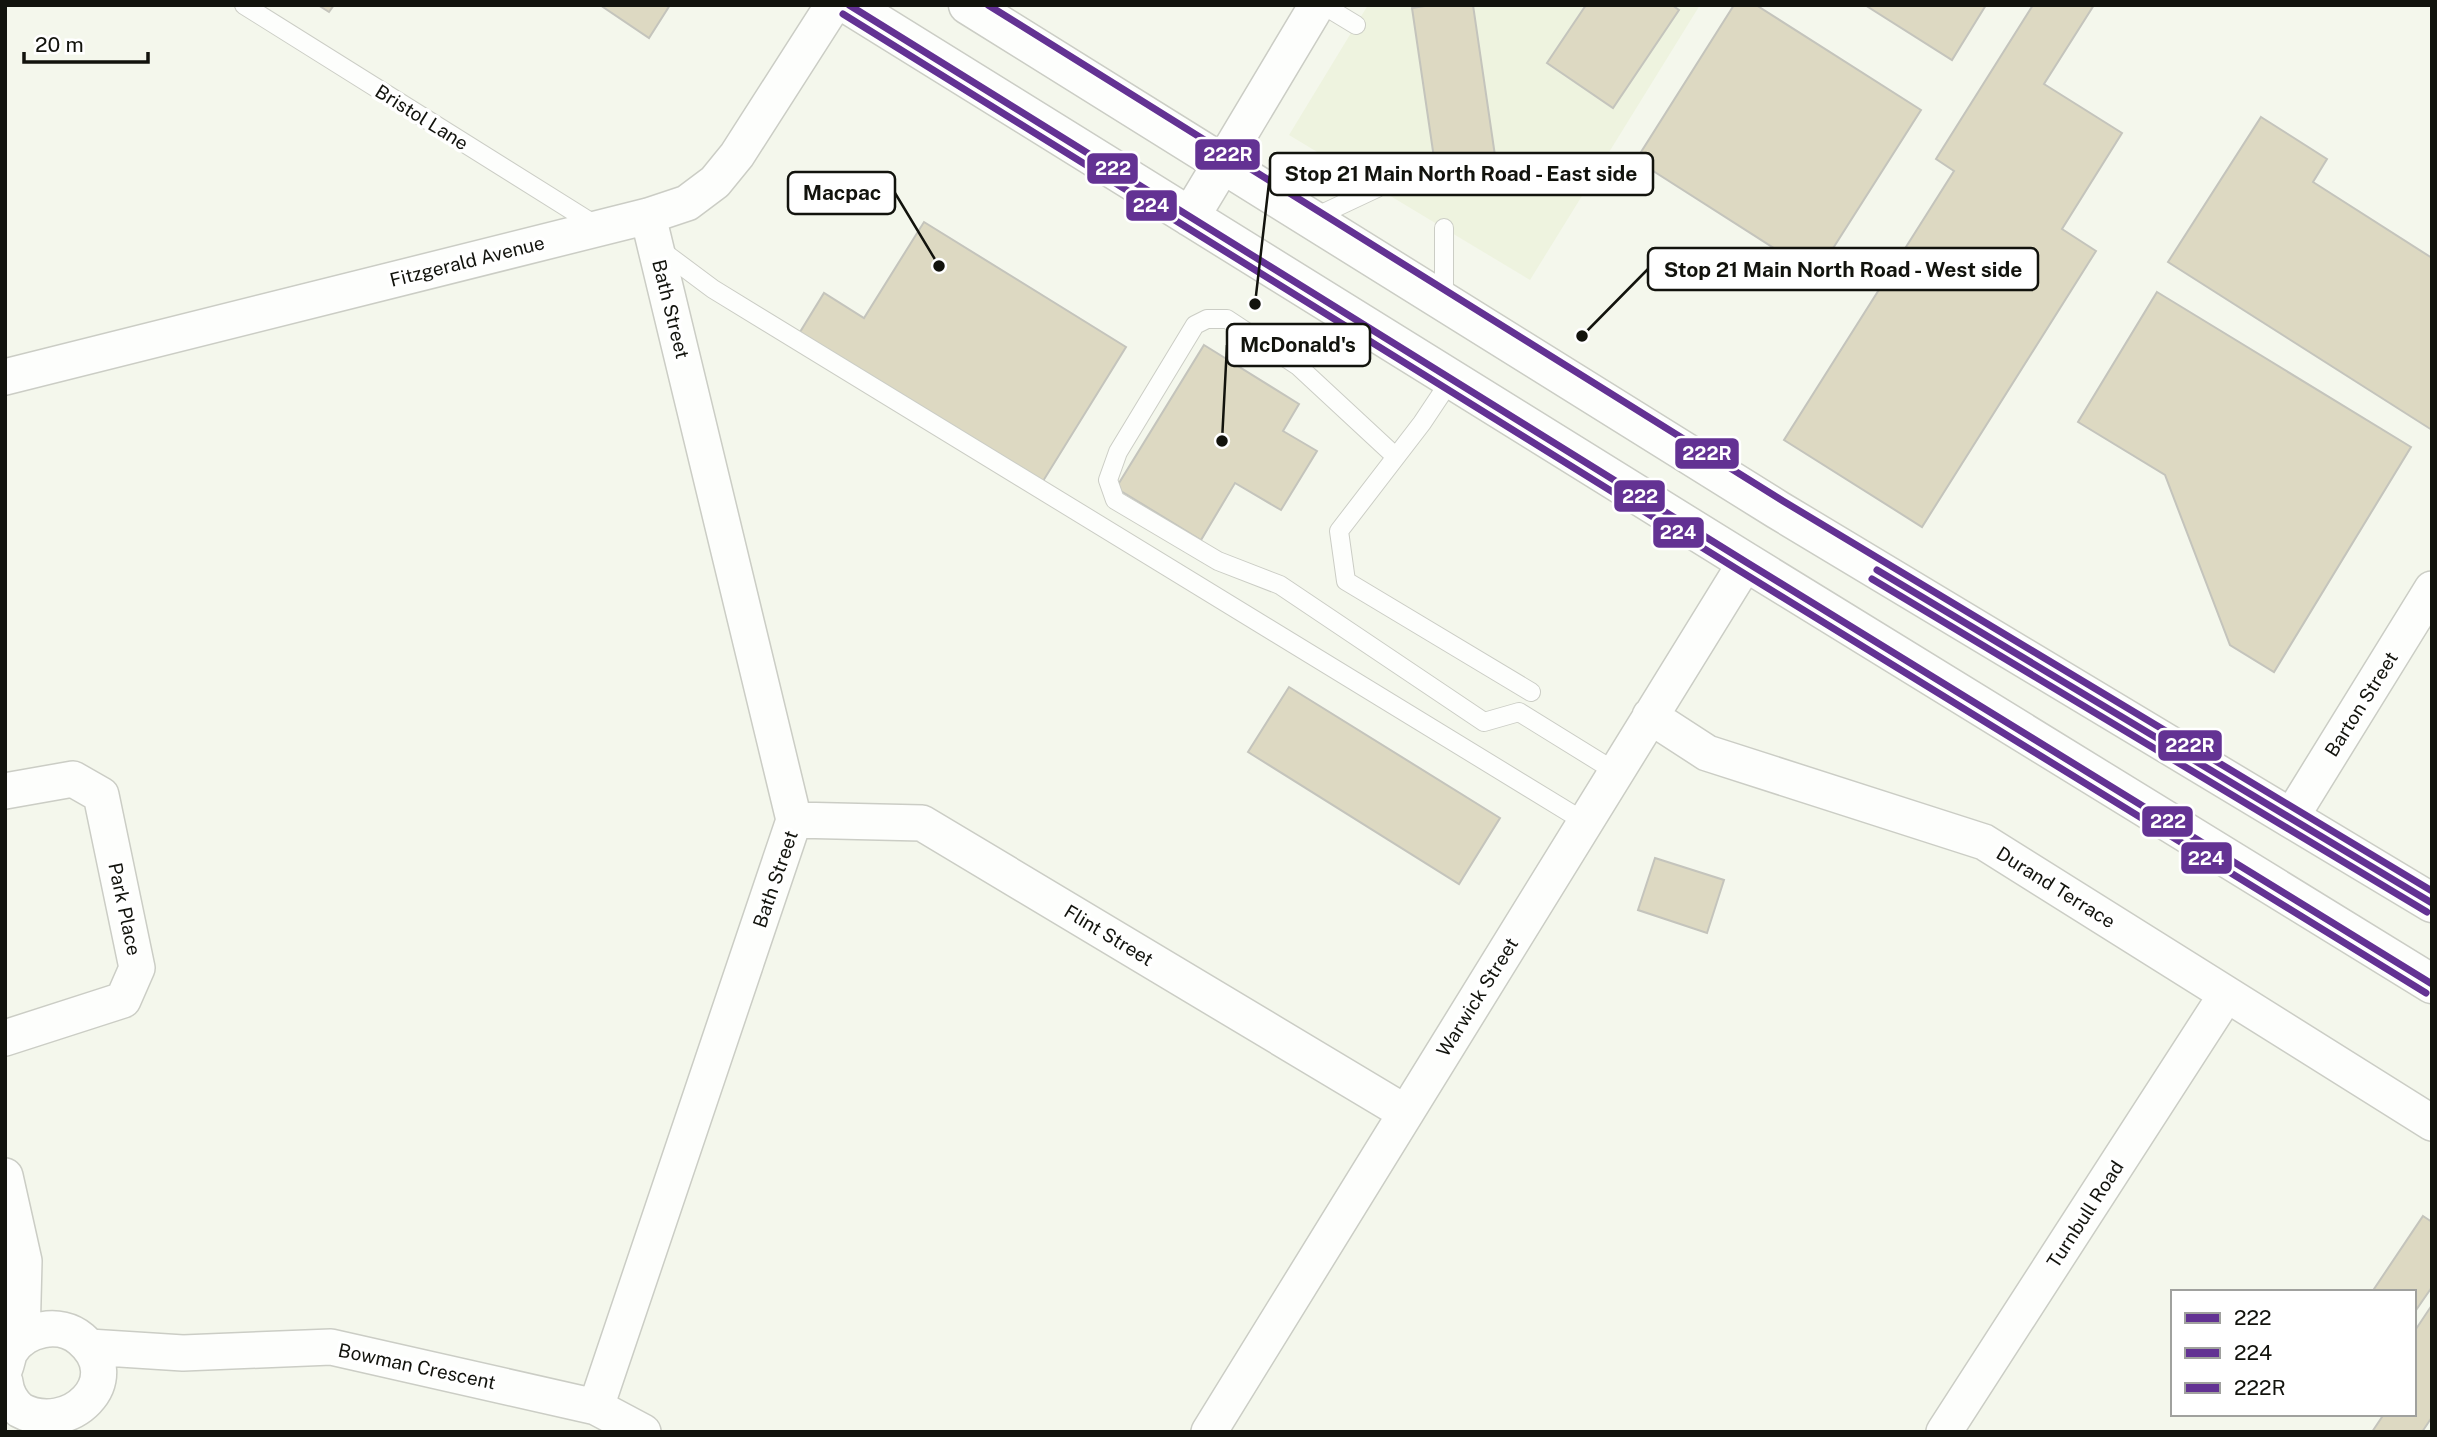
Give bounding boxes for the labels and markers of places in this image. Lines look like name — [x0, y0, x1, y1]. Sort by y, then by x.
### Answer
callout: Stop 21 Main North Road - East side — [1270, 153, 1653, 195]
callout: Macpac — [788, 172, 895, 214]
callout: Stop 21 Main North Road - West side — [1648, 248, 2038, 290]
callout: McDonald's — [1227, 324, 1370, 366]

